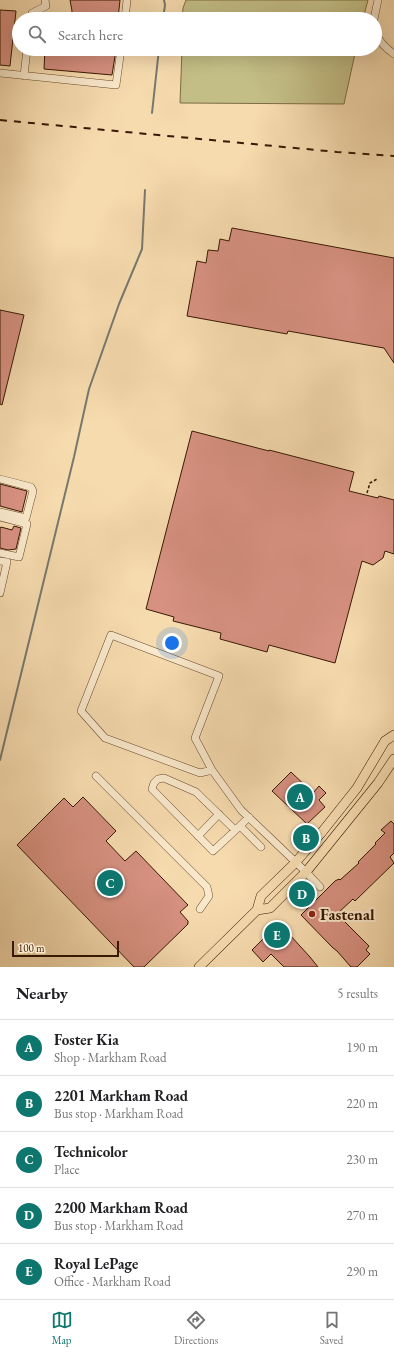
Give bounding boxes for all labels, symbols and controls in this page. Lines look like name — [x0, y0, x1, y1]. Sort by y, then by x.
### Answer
search box — [12, 12, 382, 56]
icon: search — [26, 23, 48, 45]
text: Search here — [58, 25, 123, 44]
your location — [162, 633, 182, 653]
pin: A — [287, 782, 313, 812]
pin: B — [293, 823, 319, 853]
pin: C — [97, 868, 123, 898]
pin: D — [289, 879, 315, 909]
place label: Fastenal — [320, 904, 375, 925]
marker: Fastenal — [307, 909, 317, 919]
pin: E — [264, 920, 290, 950]
scale bar — [12, 939, 119, 958]
text: 100 m — [18, 941, 45, 955]
text: Nearby — [16, 982, 68, 1004]
text: 5 results — [337, 985, 378, 1002]
text: Foster Kia — [54, 1030, 119, 1049]
text: A — [24, 1039, 34, 1056]
text: 190 m — [347, 1039, 378, 1056]
text: Shop · Markham Road — [54, 1049, 167, 1066]
text: 2201 Markham Road — [54, 1086, 188, 1105]
text: B — [25, 1095, 33, 1112]
text: 220 m — [347, 1095, 378, 1112]
text: Bus stop · Markham Road — [54, 1105, 183, 1122]
text: Technicolor — [54, 1142, 128, 1161]
text: C — [24, 1151, 34, 1168]
text: 230 m — [347, 1151, 378, 1168]
text: Place — [54, 1161, 80, 1178]
text: 2200 Markham Road — [54, 1198, 188, 1217]
text: D — [24, 1207, 34, 1224]
text: 270 m — [347, 1207, 378, 1224]
text: Bus stop · Markham Road — [54, 1217, 183, 1234]
text: Royal LePage — [54, 1254, 138, 1273]
text: E — [25, 1263, 33, 1280]
text: 290 m — [347, 1263, 378, 1280]
text: Office · Markham Road — [54, 1273, 171, 1290]
tab: Map — [51, 1309, 73, 1347]
tab: Directions — [174, 1309, 218, 1347]
tab: Saved — [320, 1309, 343, 1347]

